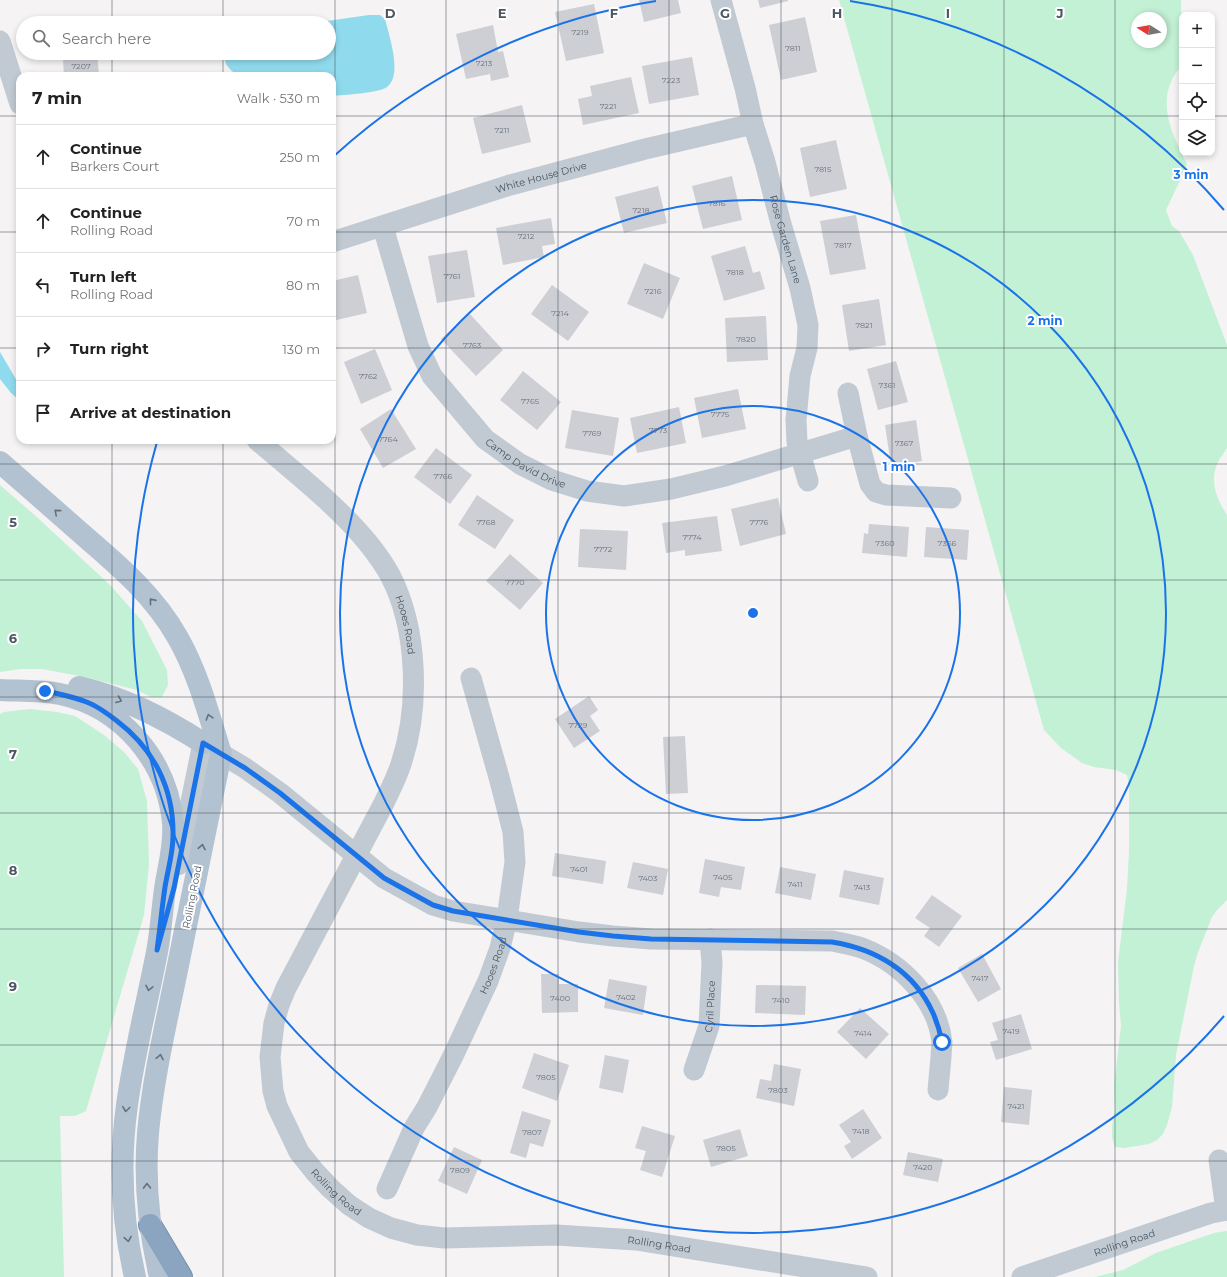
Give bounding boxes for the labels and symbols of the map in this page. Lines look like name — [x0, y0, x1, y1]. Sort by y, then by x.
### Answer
text: D — [385, 5, 396, 21]
text: E — [498, 5, 507, 21]
text: F — [610, 5, 618, 21]
text: G — [720, 5, 730, 21]
text: H — [832, 5, 842, 21]
text: I — [946, 5, 950, 21]
text: J — [1055, 5, 1064, 21]
north arrow — [1131, 12, 1167, 48]
house number: 7219 — [571, 27, 589, 37]
house number: 7811 — [785, 43, 801, 53]
house number: 7213 — [476, 58, 493, 68]
house number: 7207 — [71, 61, 91, 71]
house number: 7223 — [662, 75, 681, 85]
house number: 7221 — [600, 101, 616, 111]
house number: 7211 — [494, 125, 510, 135]
street label: White House Drive — [494, 158, 588, 196]
house number: 7815 — [814, 164, 832, 174]
text: 3 min — [1173, 167, 1209, 182]
street label: Rose Garden Lane — [767, 194, 805, 285]
house number: 7816 — [708, 198, 726, 208]
house number: 7218 — [632, 205, 650, 215]
house number: 7212 — [518, 231, 535, 241]
house number: 7817 — [834, 240, 852, 250]
house number: 7818 — [726, 267, 744, 277]
house number: 7761 — [443, 271, 461, 281]
house number: 7216 — [644, 286, 662, 296]
house number: 7214 — [551, 308, 569, 318]
text: 2 min — [1028, 313, 1062, 328]
house number: 7821 — [855, 320, 873, 330]
house number: 7820 — [736, 334, 756, 344]
house number: 7763 — [463, 340, 482, 350]
house number: 7762 — [359, 371, 378, 381]
house number: 7361 — [879, 380, 895, 390]
house number: 7765 — [521, 396, 540, 406]
house number: 7775 — [711, 409, 730, 419]
house number: 7773 — [649, 425, 668, 435]
house number: 7769 — [582, 428, 602, 438]
house number: 7764 — [378, 434, 398, 444]
street label: Camp David Drive — [483, 435, 567, 490]
house number: 7367 — [895, 438, 914, 448]
text: 1 min — [883, 459, 915, 474]
house number: 7766 — [433, 471, 453, 481]
one-way arrow — [55, 510, 62, 517]
text: 5 — [9, 514, 17, 530]
house number: 7768 — [476, 517, 496, 527]
house number: 7776 — [750, 517, 769, 527]
house number: 7774 — [683, 532, 702, 542]
house number: 7360 — [875, 538, 895, 548]
house number: 7366 — [938, 538, 957, 548]
house number: 7772 — [594, 544, 613, 554]
house number: 7770 — [505, 577, 525, 587]
street label: Hooes Road — [393, 593, 419, 655]
one-way arrow — [150, 598, 157, 605]
centre of rings — [746, 606, 760, 620]
text: 6 — [9, 630, 18, 646]
route end — [36, 682, 54, 700]
one-way arrow — [116, 695, 123, 703]
one-way arrow — [205, 713, 214, 720]
house number: 7729 — [569, 720, 588, 730]
text: 7 — [9, 746, 17, 762]
one-way arrow — [198, 844, 206, 850]
text: 8 — [9, 862, 18, 878]
street label: Rolling Road — [180, 864, 204, 930]
house number: 7401 — [570, 864, 588, 874]
house number: 7405 — [713, 872, 733, 882]
house number: 7403 — [638, 873, 658, 883]
house number: 7411 — [787, 879, 803, 889]
house number: 7413 — [854, 882, 871, 892]
street label: Hooes Road — [476, 935, 509, 996]
house number: 7417 — [972, 973, 989, 983]
text: 9 — [9, 978, 17, 994]
street label: Cyril Place — [701, 980, 718, 1034]
one-way arrow — [146, 985, 154, 991]
house number: 7402 — [616, 992, 636, 1002]
house number: 7400 — [550, 993, 570, 1003]
house number: 7410 — [772, 995, 790, 1005]
house number: 7419 — [1002, 1026, 1020, 1036]
house number: 7414 — [854, 1028, 872, 1038]
route start — [933, 1033, 951, 1051]
one-way arrow — [155, 1054, 163, 1060]
house number: 7805 — [536, 1072, 556, 1082]
house number: 7803 — [768, 1085, 788, 1095]
house number: 7421 — [1008, 1101, 1024, 1111]
one-way arrow — [122, 1106, 131, 1112]
house number: 7418 — [852, 1126, 870, 1136]
house number: 7807 — [522, 1127, 542, 1137]
house number: 7805 — [716, 1143, 736, 1153]
house number: 7420 — [913, 1162, 933, 1172]
house number: 7809 — [450, 1165, 470, 1175]
street label: Rolling Road — [308, 1166, 364, 1218]
one-way arrow — [143, 1183, 151, 1189]
street label: Rolling Road — [1092, 1226, 1157, 1259]
street label: Rolling Road — [627, 1233, 692, 1255]
one-way arrow — [123, 1235, 132, 1242]

